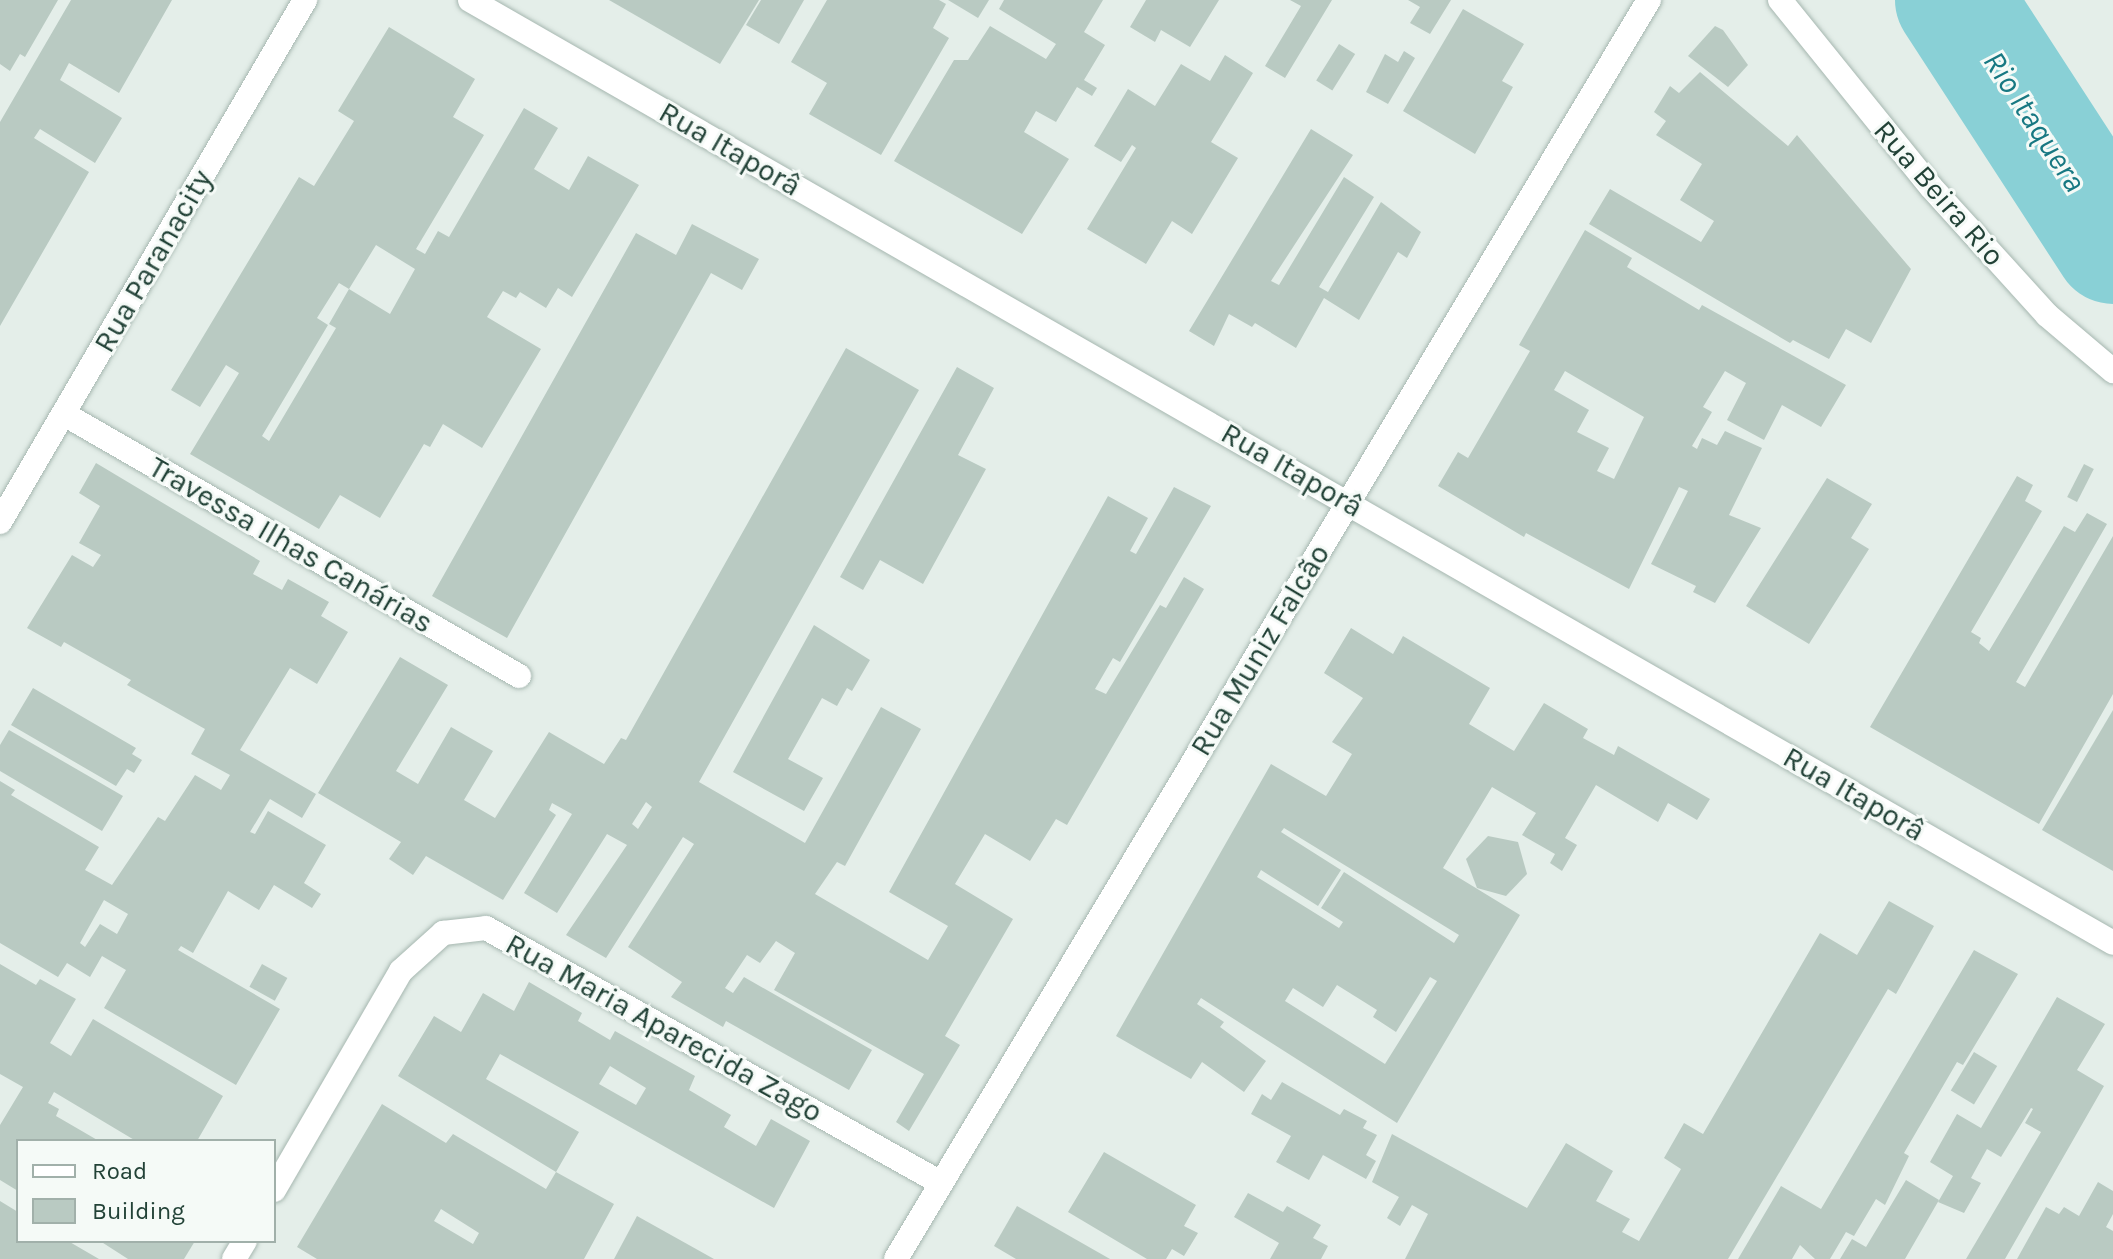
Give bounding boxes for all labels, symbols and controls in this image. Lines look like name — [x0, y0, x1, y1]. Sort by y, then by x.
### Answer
water label: Rio Itaquera — [1974, 44, 2094, 200]
street label: Rua Itaporâ — [653, 94, 807, 204]
street label: Rua Beira Rio — [1866, 113, 2012, 273]
street label: Rua Paranacity — [86, 163, 220, 359]
street label: Rua Itaporâ — [1215, 415, 1369, 525]
street label: Travessa Ilhas Canárias — [143, 449, 439, 641]
street label: Rua Muniz Falcão — [1183, 538, 1337, 762]
street label: Rua Itaporâ — [1777, 739, 1931, 849]
street label: Rua Maria Aparecida Zago — [499, 926, 829, 1130]
legend — [16, 1139, 276, 1243]
text: Road — [92, 1157, 147, 1185]
text: Building — [92, 1197, 185, 1225]

